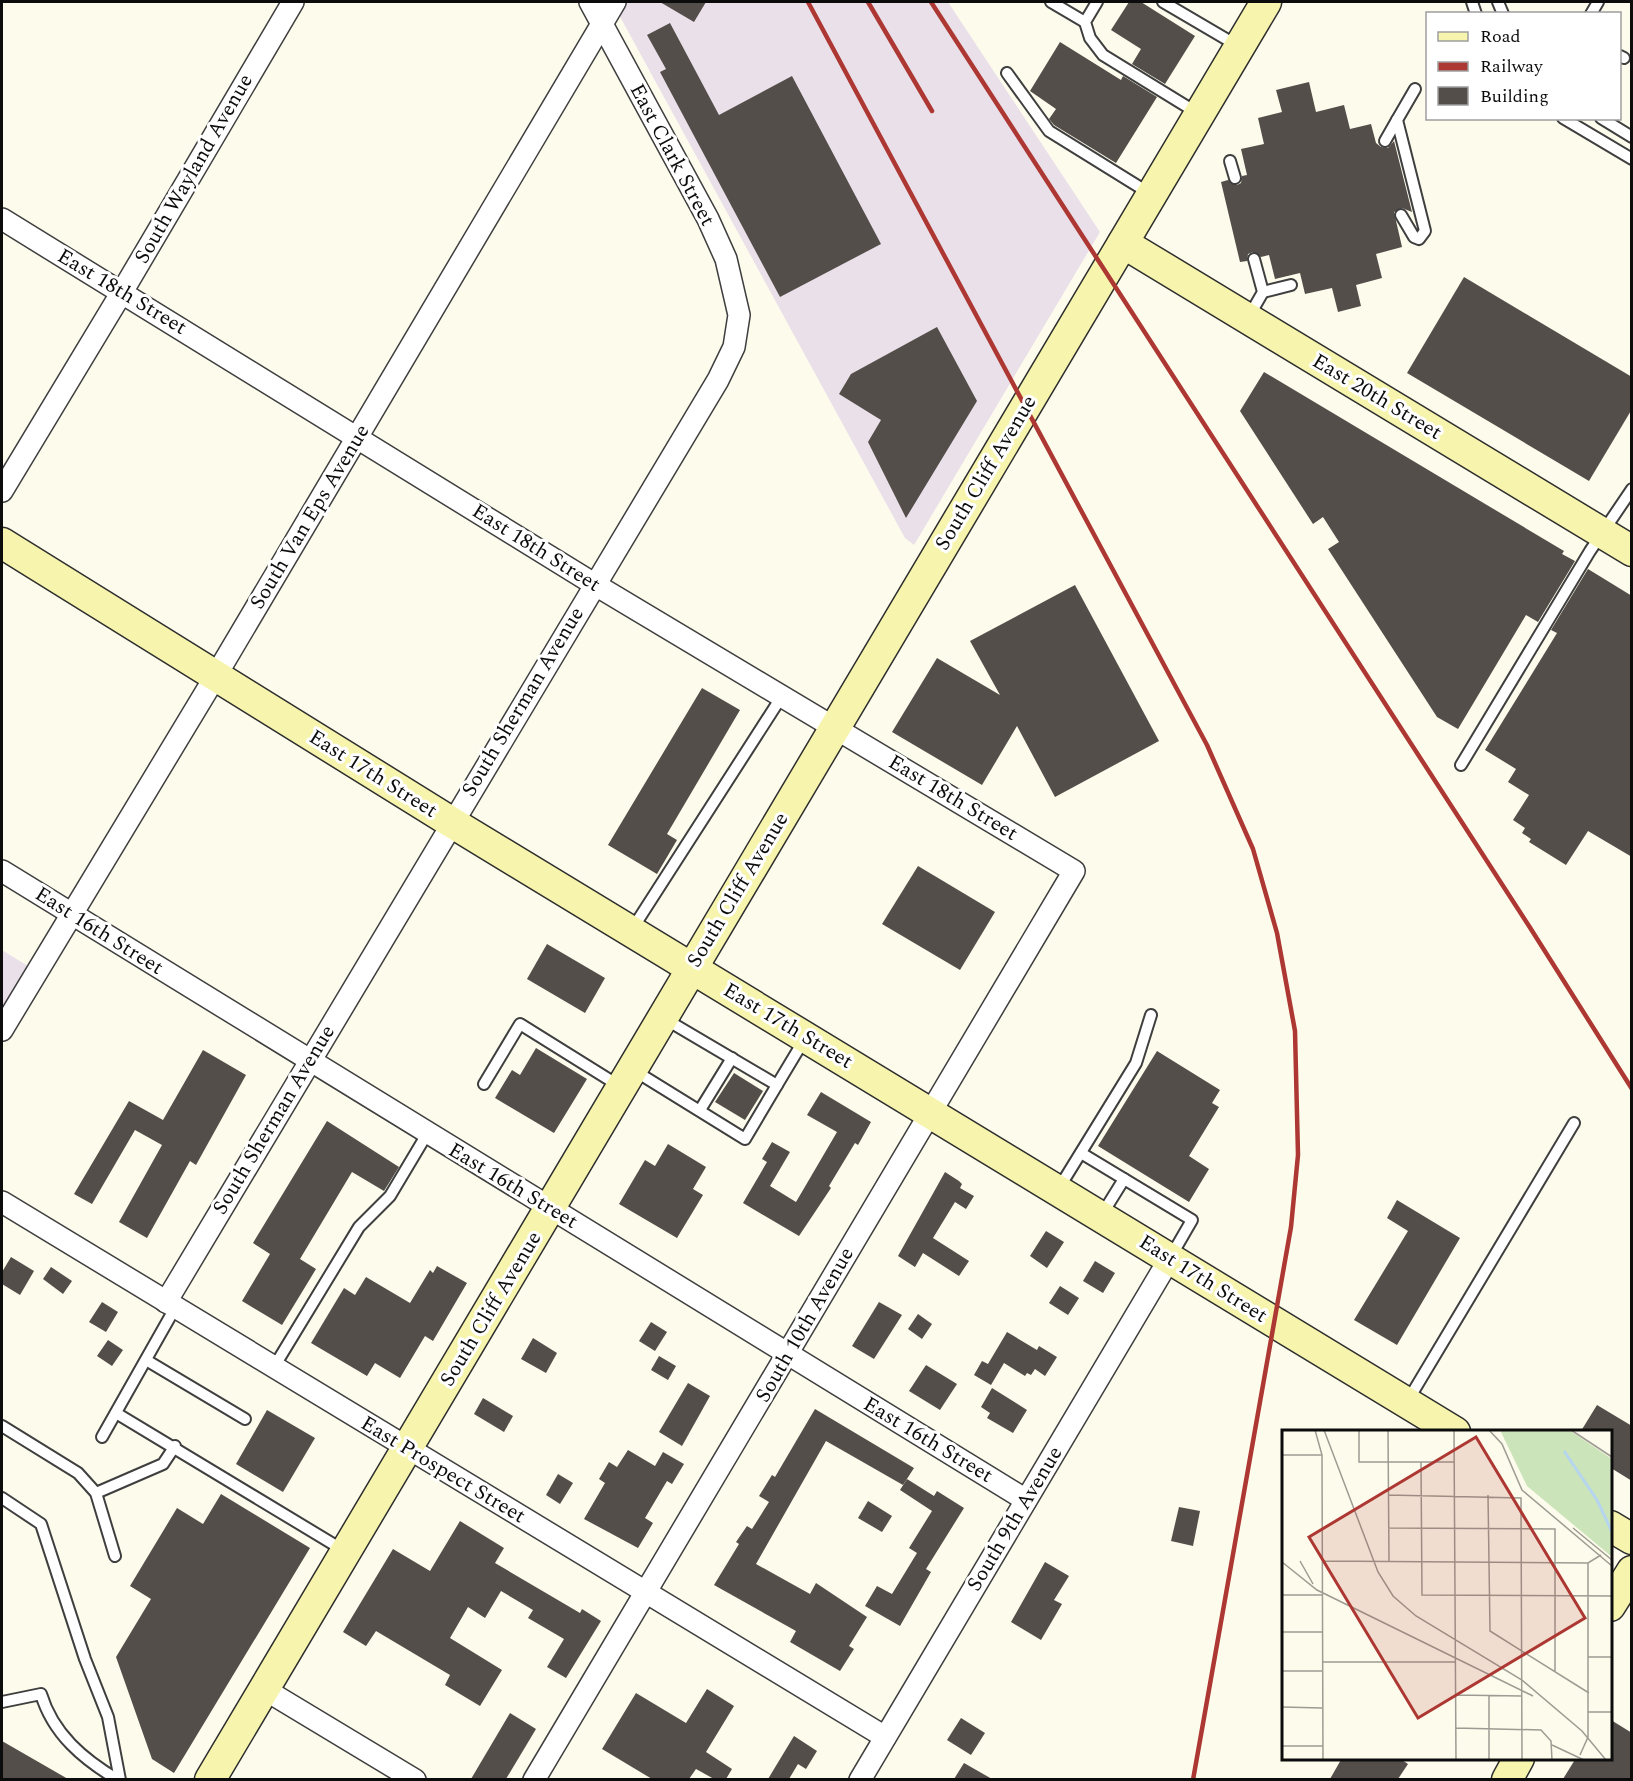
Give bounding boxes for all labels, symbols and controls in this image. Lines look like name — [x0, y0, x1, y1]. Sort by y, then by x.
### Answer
legend — [1426, 12, 1621, 120]
text: Road — [1480, 23, 1521, 50]
text: Railway — [1480, 53, 1544, 80]
street label: South Wayland Avenue — [126, 68, 262, 270]
street label: East Clark Street — [621, 78, 723, 232]
text: Building — [1480, 83, 1549, 110]
street label: East 18th Street — [51, 241, 193, 343]
street label: East 20th Street — [1306, 346, 1448, 448]
street label: South Cliff Avenue — [927, 389, 1045, 557]
street label: South Van Eps Avenue — [242, 418, 378, 616]
street label: East 18th Street — [465, 496, 607, 600]
street label: South Sherman Avenue — [454, 601, 592, 803]
street label: East 17th Street — [302, 722, 444, 826]
street label: East 18th Street — [882, 747, 1024, 849]
street label: South Cliff Avenue — [679, 806, 797, 974]
street label: East 16th Street — [28, 879, 170, 983]
street label: East 17th Street — [717, 975, 859, 1077]
street label: South Sherman Avenue — [205, 1019, 343, 1221]
street label: East 16th Street — [442, 1135, 584, 1237]
street label: South Cliff Avenue — [432, 1225, 550, 1393]
street label: East 17th Street — [1132, 1227, 1274, 1331]
street label: South 10th Avenue — [747, 1241, 863, 1409]
street label: East 16th Street — [857, 1389, 999, 1491]
street label: East Prospect Street — [354, 1408, 532, 1532]
inset map — [1282, 1430, 1612, 1760]
street label: South 9th Avenue — [959, 1440, 1071, 1598]

